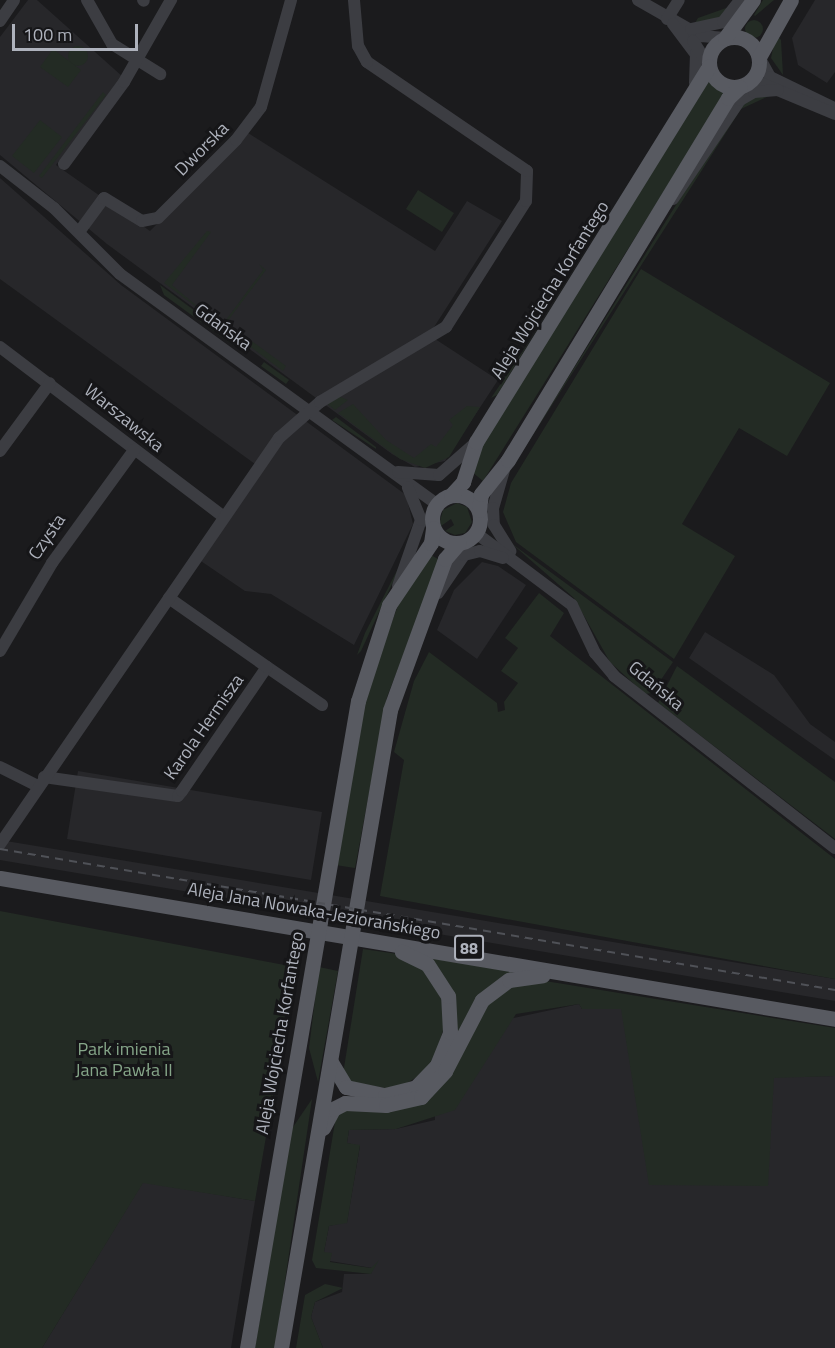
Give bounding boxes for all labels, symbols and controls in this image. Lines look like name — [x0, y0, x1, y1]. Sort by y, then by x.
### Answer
scale bar — [15, 12, 141, 50]
text: 100 m — [23, 21, 72, 48]
street label: Dworska — [171, 118, 233, 180]
street label: Aleja Wojciecha Korfantego — [486, 197, 614, 383]
street label: Gdańska — [190, 299, 256, 355]
street label: Warszawska — [80, 379, 168, 457]
street label: Czysta — [24, 510, 70, 564]
street label: Gdańska — [624, 657, 688, 715]
street label: Karola Hermisza — [160, 670, 248, 784]
street label: Aleja Jana Nowaka-Jeziorańskiego — [186, 878, 442, 944]
street label: Aleja Wojciecha Korfantego — [251, 930, 309, 1136]
road number: 88 — [454, 935, 484, 961]
park label: Park imienia Jana Pawła II — [75, 1039, 173, 1082]

